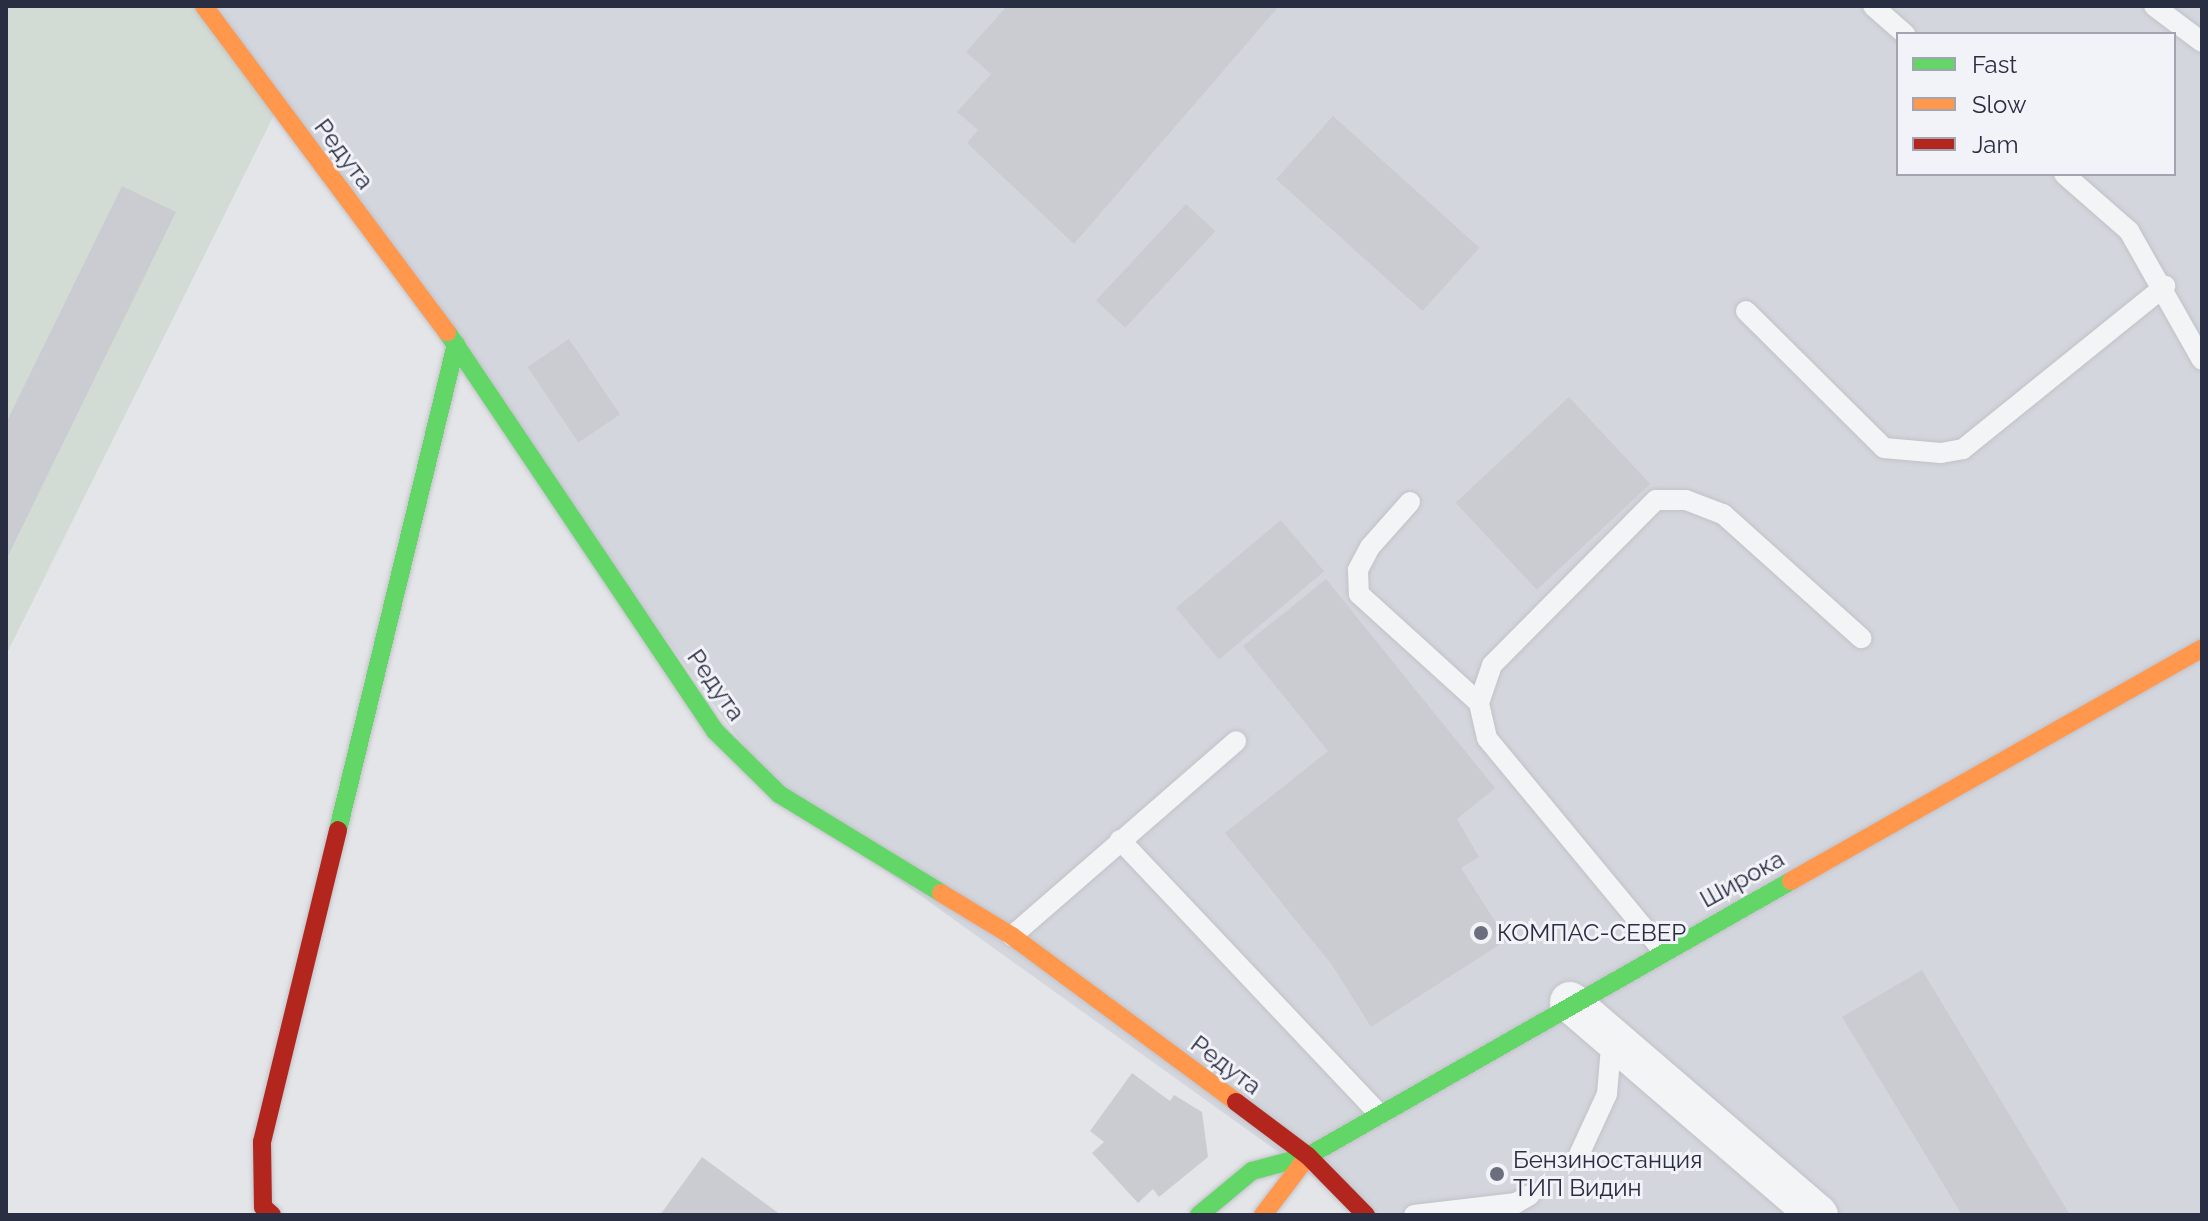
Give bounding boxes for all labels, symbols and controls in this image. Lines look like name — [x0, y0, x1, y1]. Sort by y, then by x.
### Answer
legend — [1896, 32, 2176, 176]
text: Fast — [1972, 50, 2017, 79]
text: Slow — [1972, 90, 2026, 119]
street label: Редута — [308, 113, 380, 195]
text: Jam — [1972, 130, 2018, 159]
street label: Редута — [681, 644, 751, 726]
street label: Широка — [1695, 844, 1789, 914]
place label: КОМПАС-СЕВЕР — [1497, 919, 1686, 947]
marker: КОМПАС-СЕВЕР — [1472, 924, 1490, 942]
street label: Редута — [1185, 1029, 1267, 1101]
place label: Бензиностанция ТИП Видин — [1513, 1146, 1703, 1202]
marker: Бензиностанция ТИП Видин — [1488, 1165, 1506, 1183]

